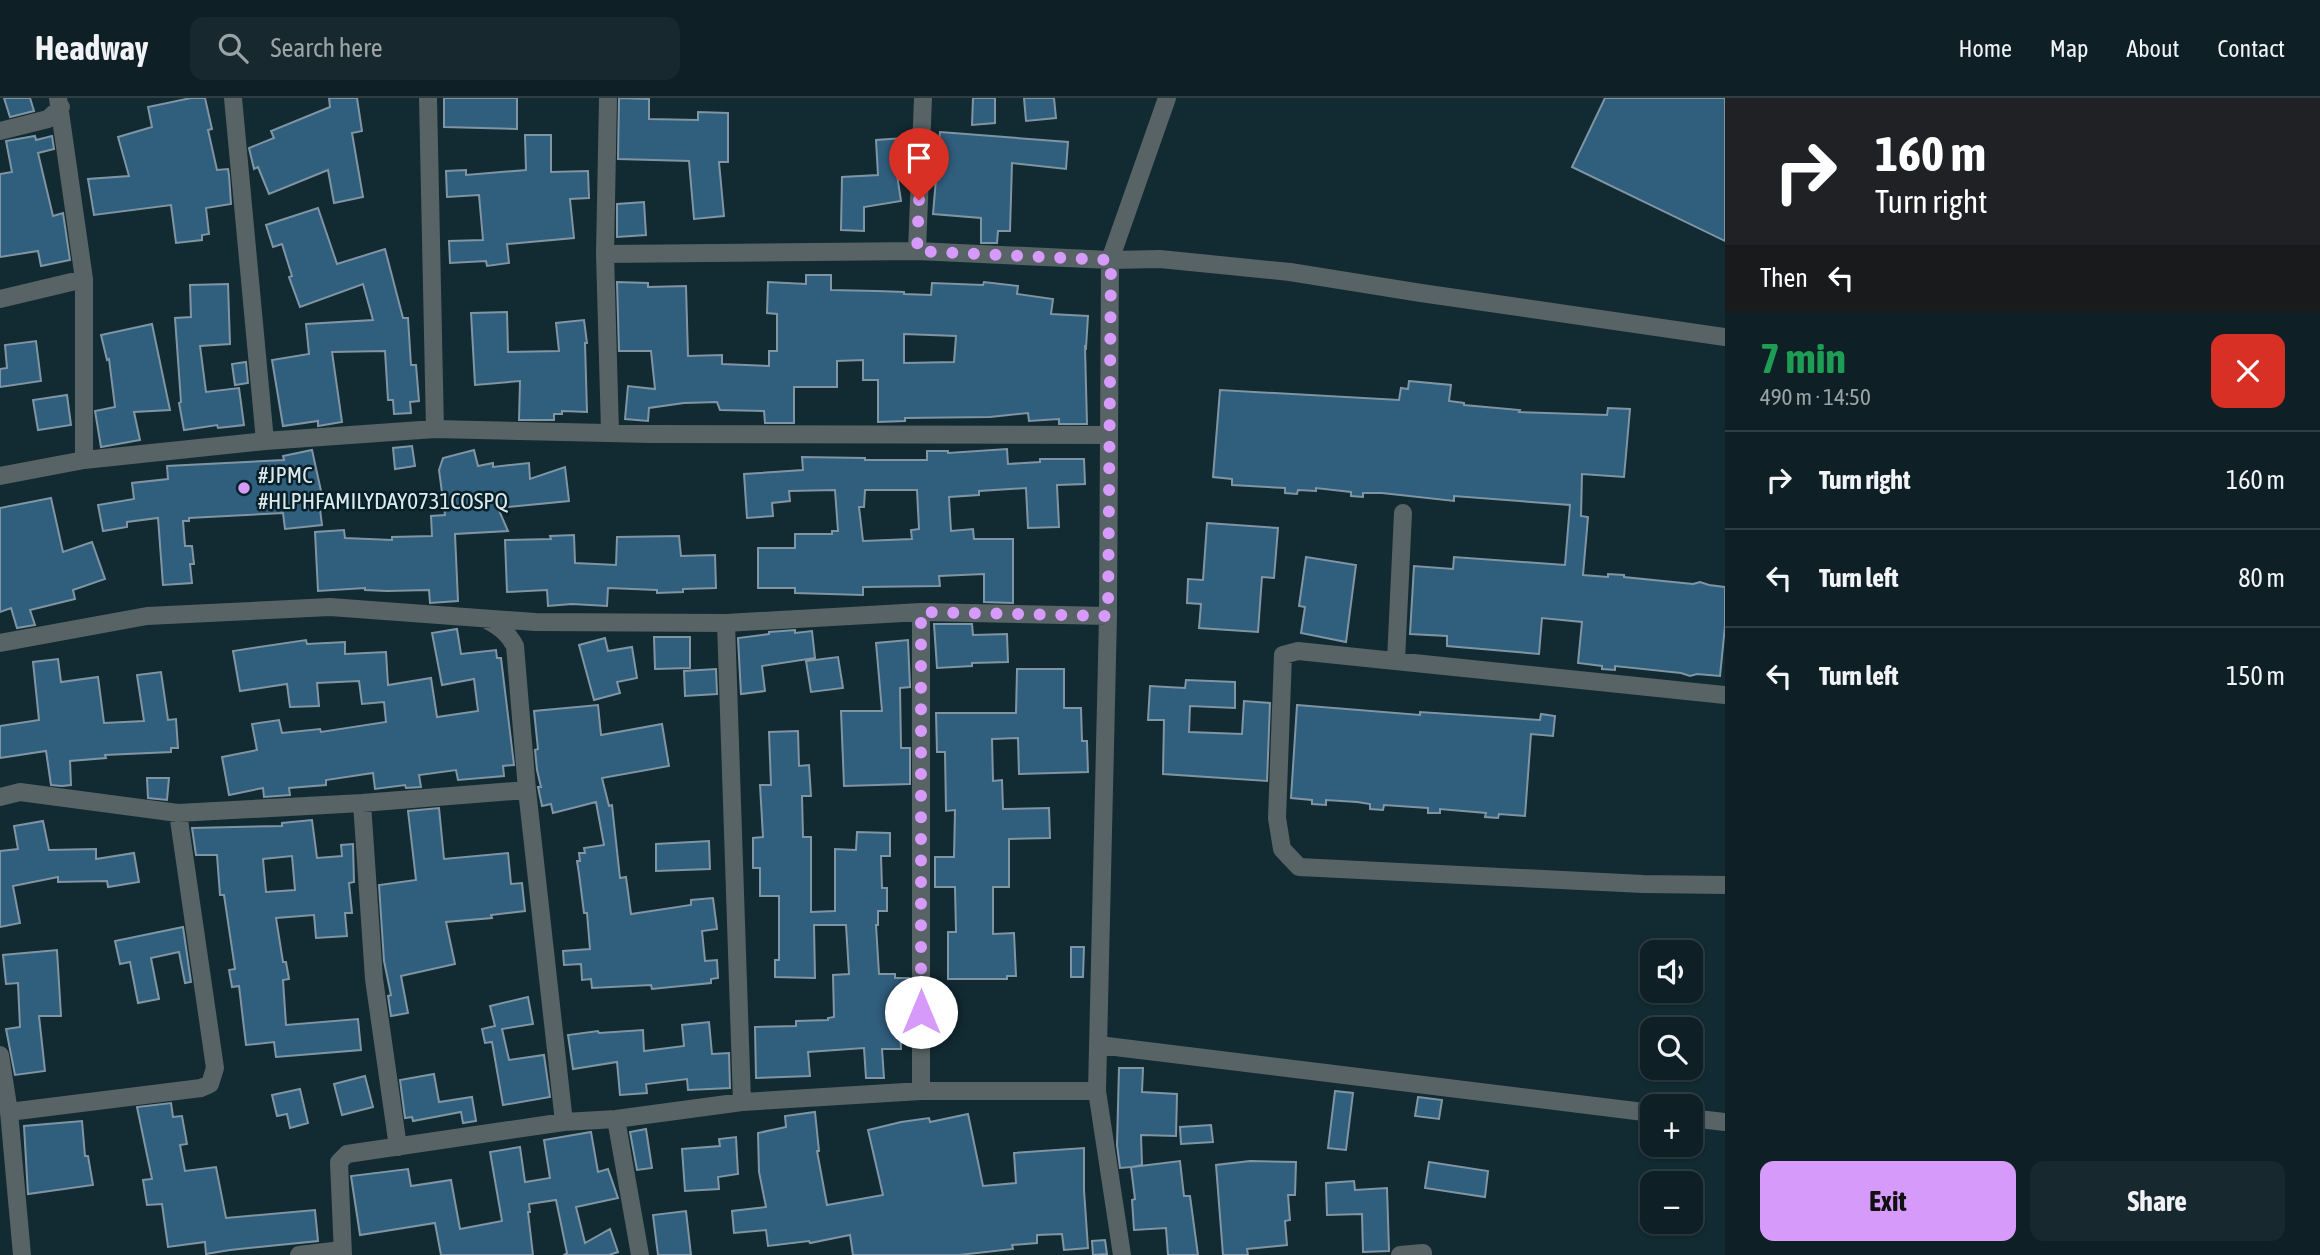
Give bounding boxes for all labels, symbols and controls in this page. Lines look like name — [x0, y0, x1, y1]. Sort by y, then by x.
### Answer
search box — [190, 17, 680, 80]
text: Headway — [35, 29, 148, 67]
icon: search — [214, 29, 252, 67]
text: Search here — [270, 33, 383, 63]
text: Home — [1958, 35, 2012, 62]
text: Map — [2050, 35, 2088, 62]
text: About — [2126, 35, 2179, 62]
text: Contact — [2217, 35, 2285, 62]
text: 160 m — [1875, 125, 1986, 181]
icon: right — [1760, 126, 1851, 217]
pin — [889, 128, 949, 200]
icon: arrive — [900, 139, 938, 177]
text: Turn right — [1875, 183, 1988, 220]
icon: left — [1822, 259, 1860, 297]
text: Then — [1760, 263, 1808, 293]
text: 7 min — [1760, 334, 1846, 382]
button: close — [2211, 334, 2285, 408]
text: 490 m · 14:50 — [1760, 384, 1871, 410]
icon: right — [1760, 461, 1798, 499]
place label: #JPMC #HLPHFAMILYDAY0731COSPQ — [258, 462, 509, 514]
text: Turn right — [1819, 465, 1910, 495]
text: 160 m — [2226, 465, 2285, 495]
marker: #JPMC #HLPHFAMILYDAY0731COSPQ — [236, 480, 252, 496]
icon: left — [1760, 559, 1798, 597]
text: Turn left — [1819, 563, 1899, 593]
text: 80 m — [2238, 563, 2285, 593]
icon: left — [1760, 657, 1798, 695]
text: Turn left — [1819, 661, 1899, 691]
text: 150 m — [2226, 661, 2285, 691]
map controls — [1640, 940, 1703, 1234]
button: sound — [1640, 940, 1703, 1003]
position arrow — [884, 975, 958, 1049]
button: search — [1640, 1017, 1703, 1080]
button: + — [1640, 1094, 1703, 1157]
button: Exit — [1760, 1161, 2016, 1241]
button: Share — [2030, 1161, 2285, 1241]
button: − — [1640, 1171, 1703, 1234]

